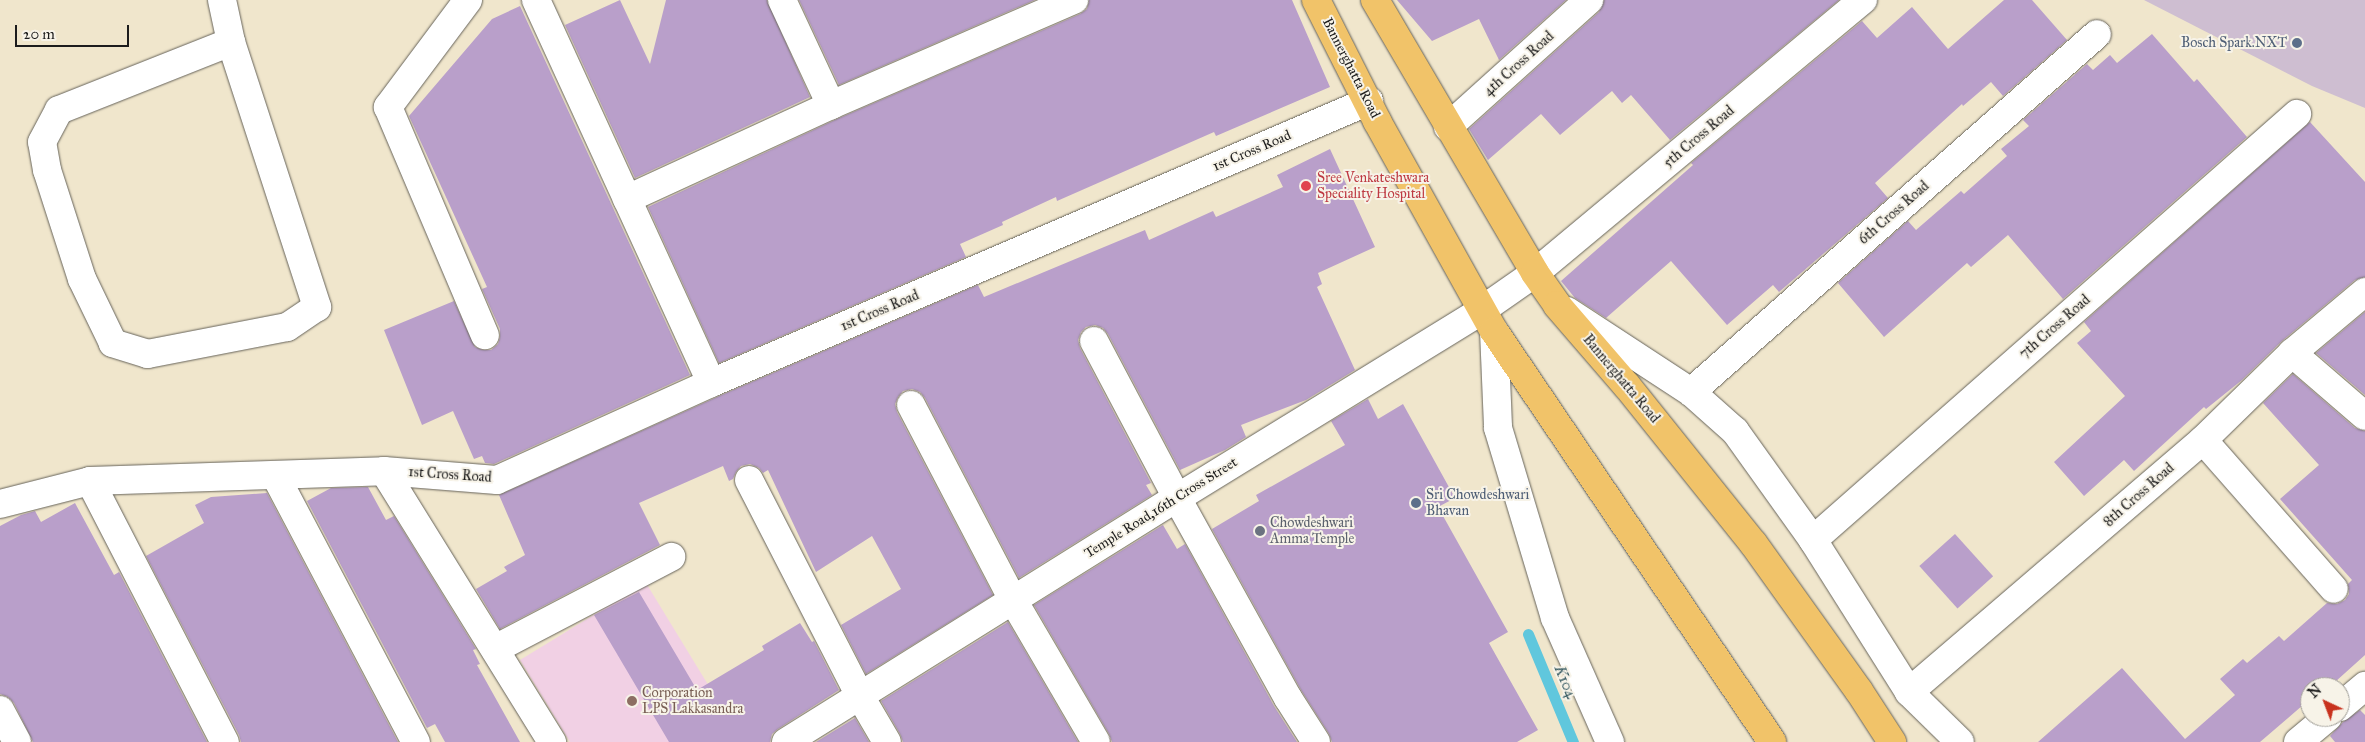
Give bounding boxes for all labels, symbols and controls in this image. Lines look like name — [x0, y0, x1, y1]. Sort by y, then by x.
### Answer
scale bar — [18, 15, 131, 47]
street label: Bannerghatta Road — [1318, 15, 1384, 121]
text: 20 m — [23, 25, 55, 43]
street label: 4th Cross Road — [1480, 28, 1558, 100]
place label: Bosch Spark.NXT — [2181, 35, 2287, 51]
marker: Bosch Spark.NXT — [2291, 37, 2303, 49]
street label: 5th Cross Road — [1660, 103, 1738, 171]
street label: 1st Cross Road — [1210, 127, 1294, 175]
place label: Sree Venkateshwara Speciality Hospital — [1317, 170, 1429, 202]
street label: 6th Cross Road — [1855, 178, 1933, 248]
marker: Sree Venkateshwara Speciality Hospital — [1299, 179, 1313, 193]
street label: 1st Cross Road — [838, 287, 922, 335]
street label: 7th Cross Road — [2016, 292, 2094, 362]
street label: Bannerghatta Road — [1579, 331, 1663, 427]
street label: Temple Road,16th Cross Street — [1081, 454, 1241, 562]
street label: 8th Cross Road — [2100, 460, 2178, 530]
street label: 1st Cross Road — [408, 464, 492, 486]
place label: Sri Chowdeshwari Bhavan — [1426, 487, 1529, 520]
marker: Sri Chowdeshwari Bhavan — [1410, 497, 1422, 509]
place label: Chowdeshwari Amma Temple — [1270, 515, 1354, 548]
marker: Chowdeshwari Amma Temple — [1254, 525, 1266, 537]
water label: K104 — [1550, 663, 1580, 701]
north arrow — [2300, 677, 2350, 727]
text: N — [2305, 681, 2325, 702]
place label: Corporation LPS Lakkasandra — [642, 685, 743, 718]
marker: Corporation LPS Lakkasandra — [626, 695, 638, 707]

